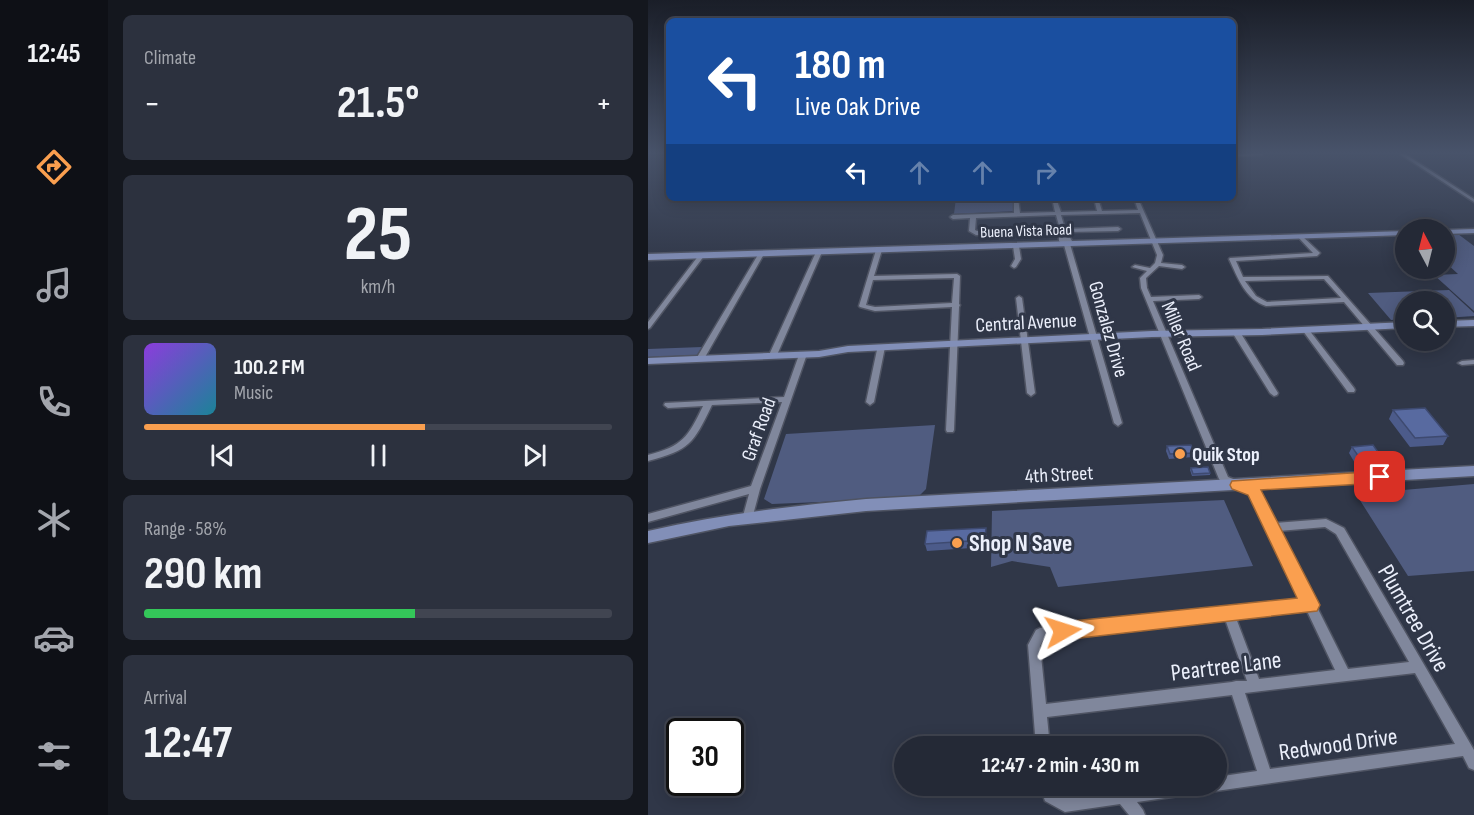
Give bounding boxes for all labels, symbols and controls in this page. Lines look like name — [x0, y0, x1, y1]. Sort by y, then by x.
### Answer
text: 12:45 — [27, 38, 81, 70]
text: 180 m — [795, 40, 886, 91]
icon: left — [696, 42, 774, 120]
text: Climate — [144, 46, 196, 70]
text: 21.5° — [337, 76, 419, 131]
text: − — [144, 84, 160, 124]
text: + — [596, 84, 612, 124]
text: Live Oak Drive — [795, 91, 921, 123]
icon: directions — [33, 146, 75, 188]
icon: left — [840, 156, 873, 189]
icon: ahead — [903, 156, 936, 189]
icon: ahead — [966, 156, 999, 189]
icon: right — [1029, 156, 1062, 189]
text: 25 — [344, 189, 412, 282]
north arrow — [1395, 219, 1455, 279]
map controls — [1395, 219, 1455, 351]
street label: Buena Vista Road — [980, 220, 1072, 243]
icon: music — [33, 264, 75, 306]
text: km/h — [361, 275, 395, 299]
street label: Gonzalez Drive — [1083, 278, 1133, 380]
button: search — [1395, 291, 1455, 351]
street label: Miller Road — [1156, 298, 1206, 375]
street label: Central Avenue — [975, 308, 1077, 338]
text: 100.2 FM — [234, 354, 305, 381]
icon: phone — [33, 381, 75, 423]
text: Music — [234, 381, 273, 405]
street label: Graf Road — [736, 394, 781, 464]
icon: previous — [206, 439, 239, 472]
icon: pause — [362, 439, 395, 472]
icon: next — [518, 439, 551, 472]
place label: Quik Stop — [1192, 443, 1260, 467]
marker: Quik Stop — [1173, 447, 1187, 461]
pin — [1354, 451, 1405, 502]
icon: arrive — [1363, 460, 1396, 493]
street label: 4th Street — [1024, 461, 1094, 489]
icon: climate — [33, 499, 75, 541]
text: Range · 58% — [144, 517, 227, 541]
place label: Shop N Save — [969, 529, 1072, 558]
marker: Shop N Save — [950, 536, 964, 550]
text: 290 km — [144, 547, 262, 602]
street label: Plumtree Drive — [1371, 559, 1456, 677]
position arrow — [1031, 599, 1095, 663]
icon: car — [33, 617, 75, 659]
street label: Peartree Lane — [1169, 645, 1283, 688]
text: Arrival — [144, 686, 187, 710]
text: 12:47 — [144, 716, 232, 771]
speed limit sign: 30 — [666, 718, 744, 796]
street label: Redwood Drive — [1277, 722, 1399, 767]
icon: filters — [33, 735, 75, 777]
text: 12:47 · 2 min · 430 m — [982, 752, 1139, 779]

